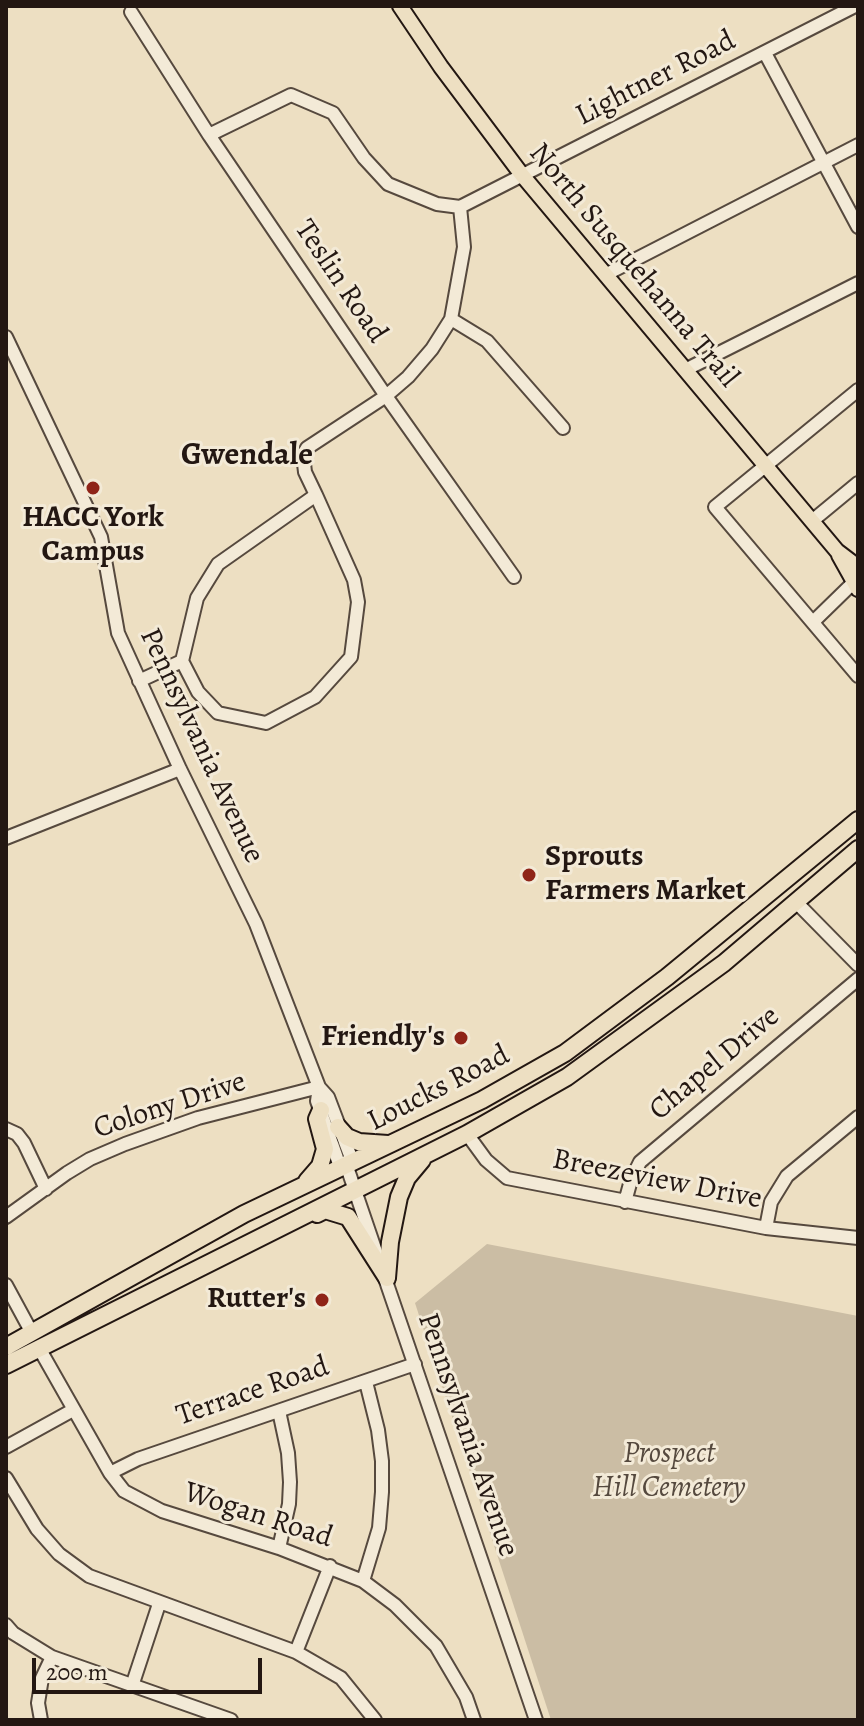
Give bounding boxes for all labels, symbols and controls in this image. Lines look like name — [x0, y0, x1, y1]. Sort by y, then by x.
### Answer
street label: Lightner Road — [570, 23, 742, 135]
street label: North Susquehanna Trail — [520, 137, 746, 395]
street label: Teslin Road — [286, 214, 394, 350]
district label: Gwendale — [181, 437, 313, 475]
marker: HACC York Campus — [84, 479, 102, 497]
place label: HACC York Campus — [22, 501, 164, 572]
street label: Pennsylvania Avenue — [131, 623, 271, 869]
place label: Sprouts Farmers Market — [545, 840, 746, 910]
marker: Sprouts Farmers Market — [520, 866, 538, 884]
street label: Chapel Drive — [643, 999, 787, 1129]
place label: Friendly's — [321, 1020, 445, 1056]
marker: Friendly's — [452, 1029, 470, 1047]
street label: Loucks Road — [362, 1038, 516, 1140]
street label: Colony Drive — [89, 1064, 251, 1148]
street label: Breezeview Drive — [549, 1142, 765, 1218]
place label: Rutter's — [207, 1282, 306, 1318]
marker: Rutter's — [313, 1291, 331, 1309]
street label: Pennsylvania Avenue — [408, 1308, 526, 1562]
street label: Terrace Road — [172, 1349, 334, 1435]
park label: Prospect Hill Cemetery — [592, 1437, 746, 1508]
street label: Wogan Road — [179, 1475, 337, 1557]
scale bar — [36, 1642, 266, 1692]
text: 200 m — [46, 1656, 108, 1688]

